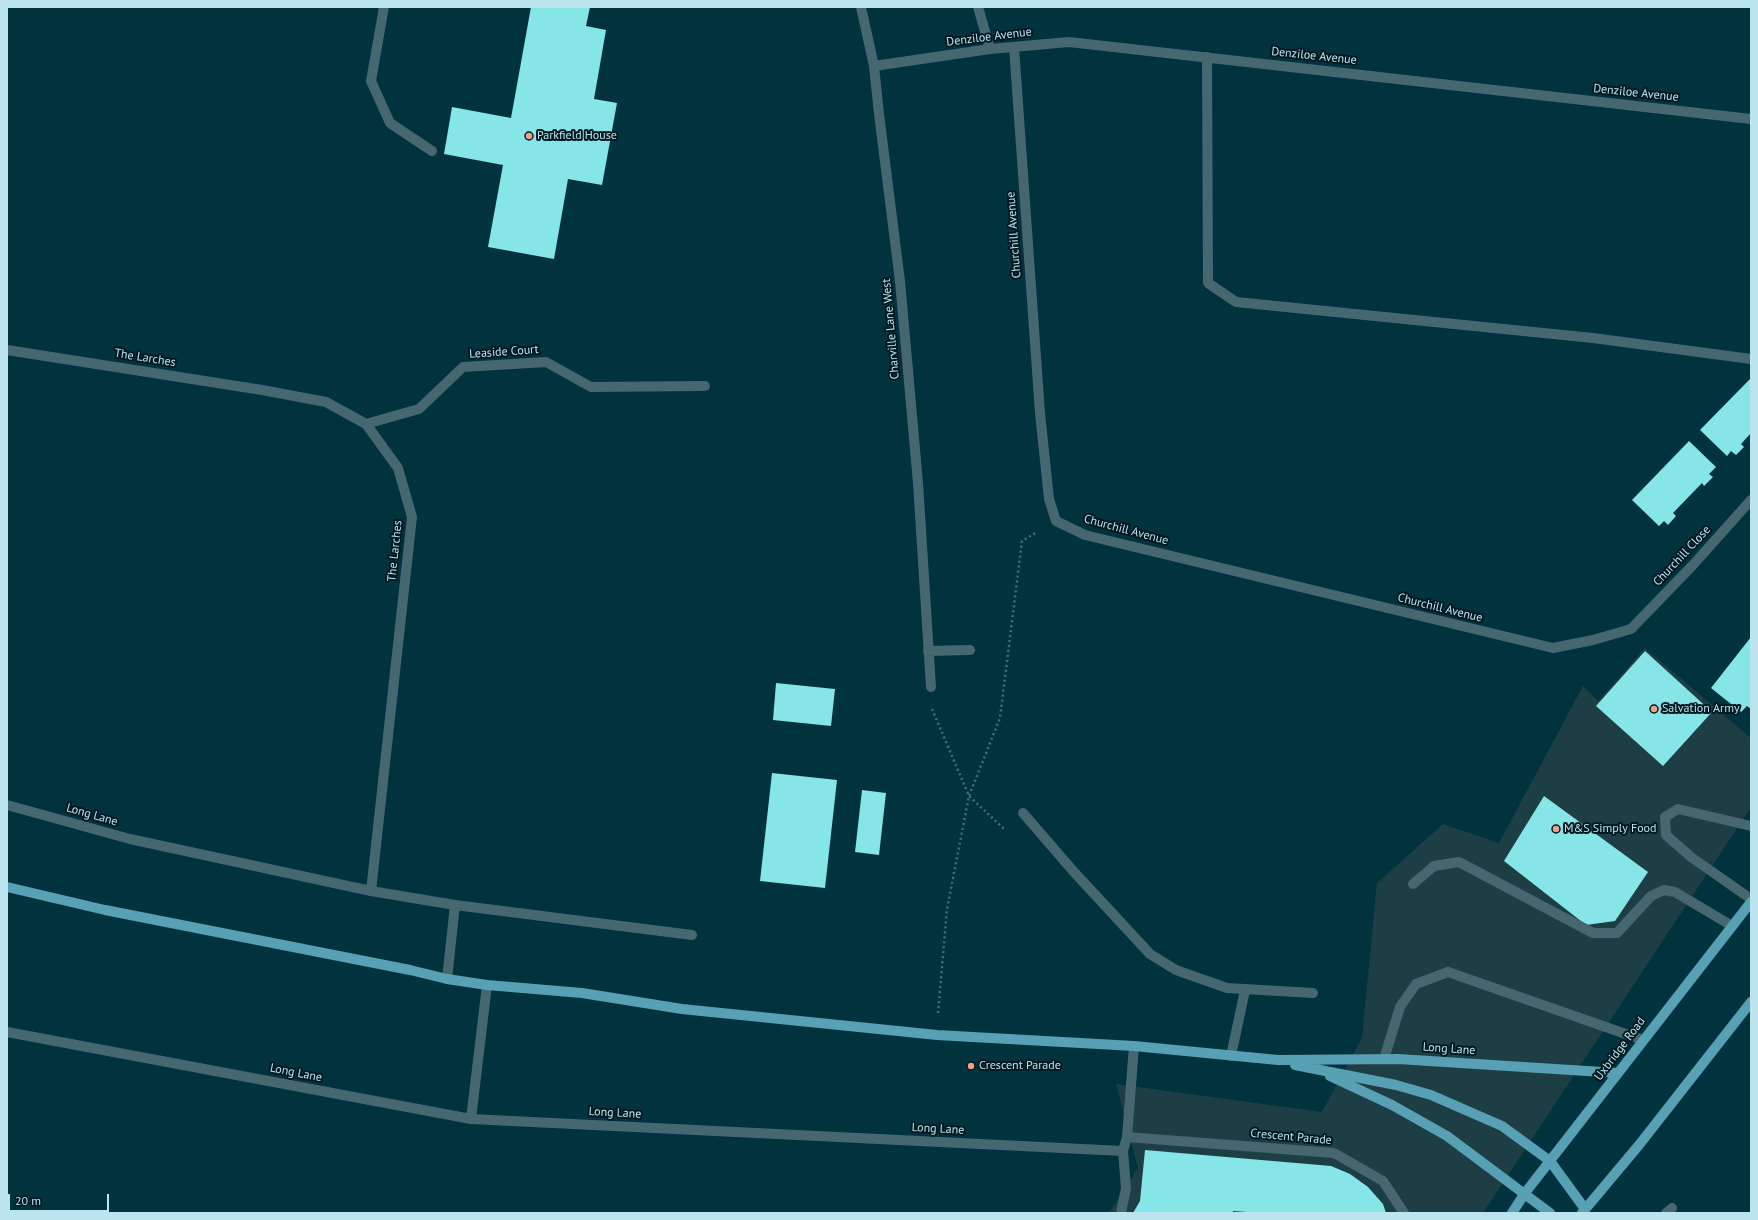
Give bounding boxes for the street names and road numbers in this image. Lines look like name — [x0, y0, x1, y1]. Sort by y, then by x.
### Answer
street label: Denziloe Avenue — [946, 25, 1032, 49]
street label: Denziloe Avenue — [1271, 44, 1357, 68]
street label: Denziloe Avenue — [1593, 81, 1679, 105]
street label: Churchill Avenue — [1004, 191, 1024, 279]
street label: Charville Lane West — [879, 278, 903, 380]
street label: Leaside Court — [469, 342, 539, 362]
street label: The Larches — [113, 346, 177, 370]
street label: Churchill Avenue — [1082, 512, 1170, 548]
street label: The Larches — [385, 520, 405, 582]
street label: Churchill Close — [1650, 523, 1714, 589]
street label: Churchill Avenue — [1396, 591, 1484, 625]
street label: Long Lane — [65, 801, 119, 829]
street label: Uxbridge Road — [1592, 1015, 1648, 1083]
street label: Long Lane — [1422, 1040, 1476, 1058]
street label: Long Lane — [269, 1061, 323, 1085]
street label: Long Lane — [588, 1104, 642, 1122]
street label: Long Lane — [911, 1120, 965, 1138]
street label: Crescent Parade — [1250, 1126, 1332, 1148]

